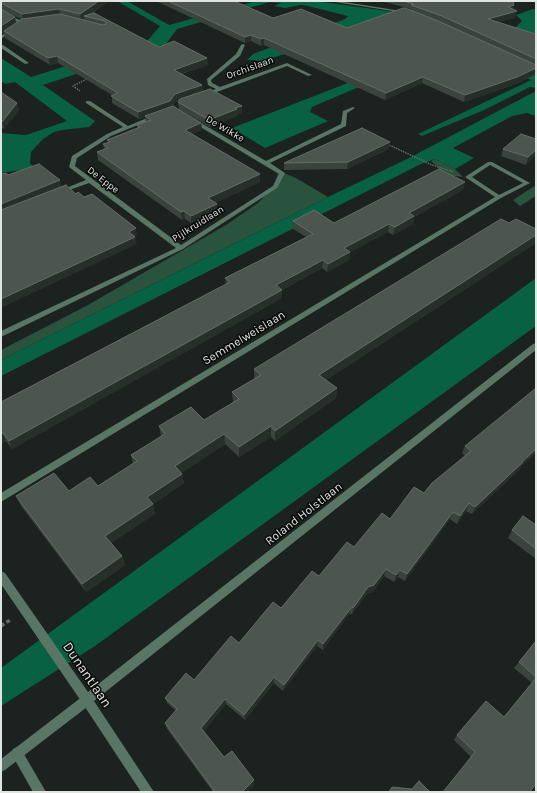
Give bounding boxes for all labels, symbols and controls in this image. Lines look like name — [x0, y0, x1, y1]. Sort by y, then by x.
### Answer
street label: Orchislaan — [225, 54, 275, 82]
street label: De Wikke — [204, 113, 246, 145]
street label: De Eppe — [85, 164, 121, 196]
street label: Pijlkruidlaan — [170, 203, 226, 245]
street label: Semmelweislaan — [200, 308, 288, 368]
street label: Roland Holstlaan — [263, 479, 345, 549]
street label: Dunantlaan — [59, 639, 115, 711]

